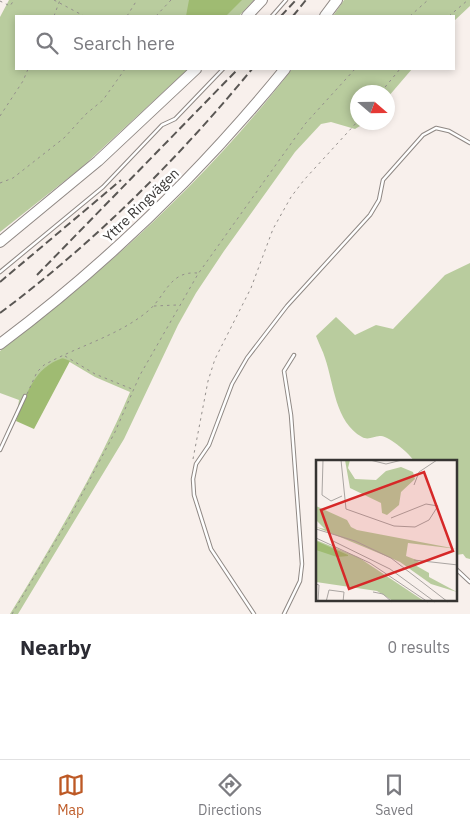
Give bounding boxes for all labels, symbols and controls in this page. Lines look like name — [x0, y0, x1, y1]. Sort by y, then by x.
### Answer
search box — [15, 15, 455, 70]
icon: search — [33, 29, 61, 57]
text: Search here — [73, 31, 175, 55]
north arrow — [350, 85, 395, 130]
street label: Yttre Ringvägen — [99, 164, 183, 246]
inset map — [316, 460, 458, 602]
text: Nearby — [20, 633, 91, 661]
text: 0 results — [387, 637, 450, 657]
tab: Map — [57, 771, 85, 819]
tab: Directions — [198, 771, 262, 819]
tab: Saved — [375, 771, 413, 819]

